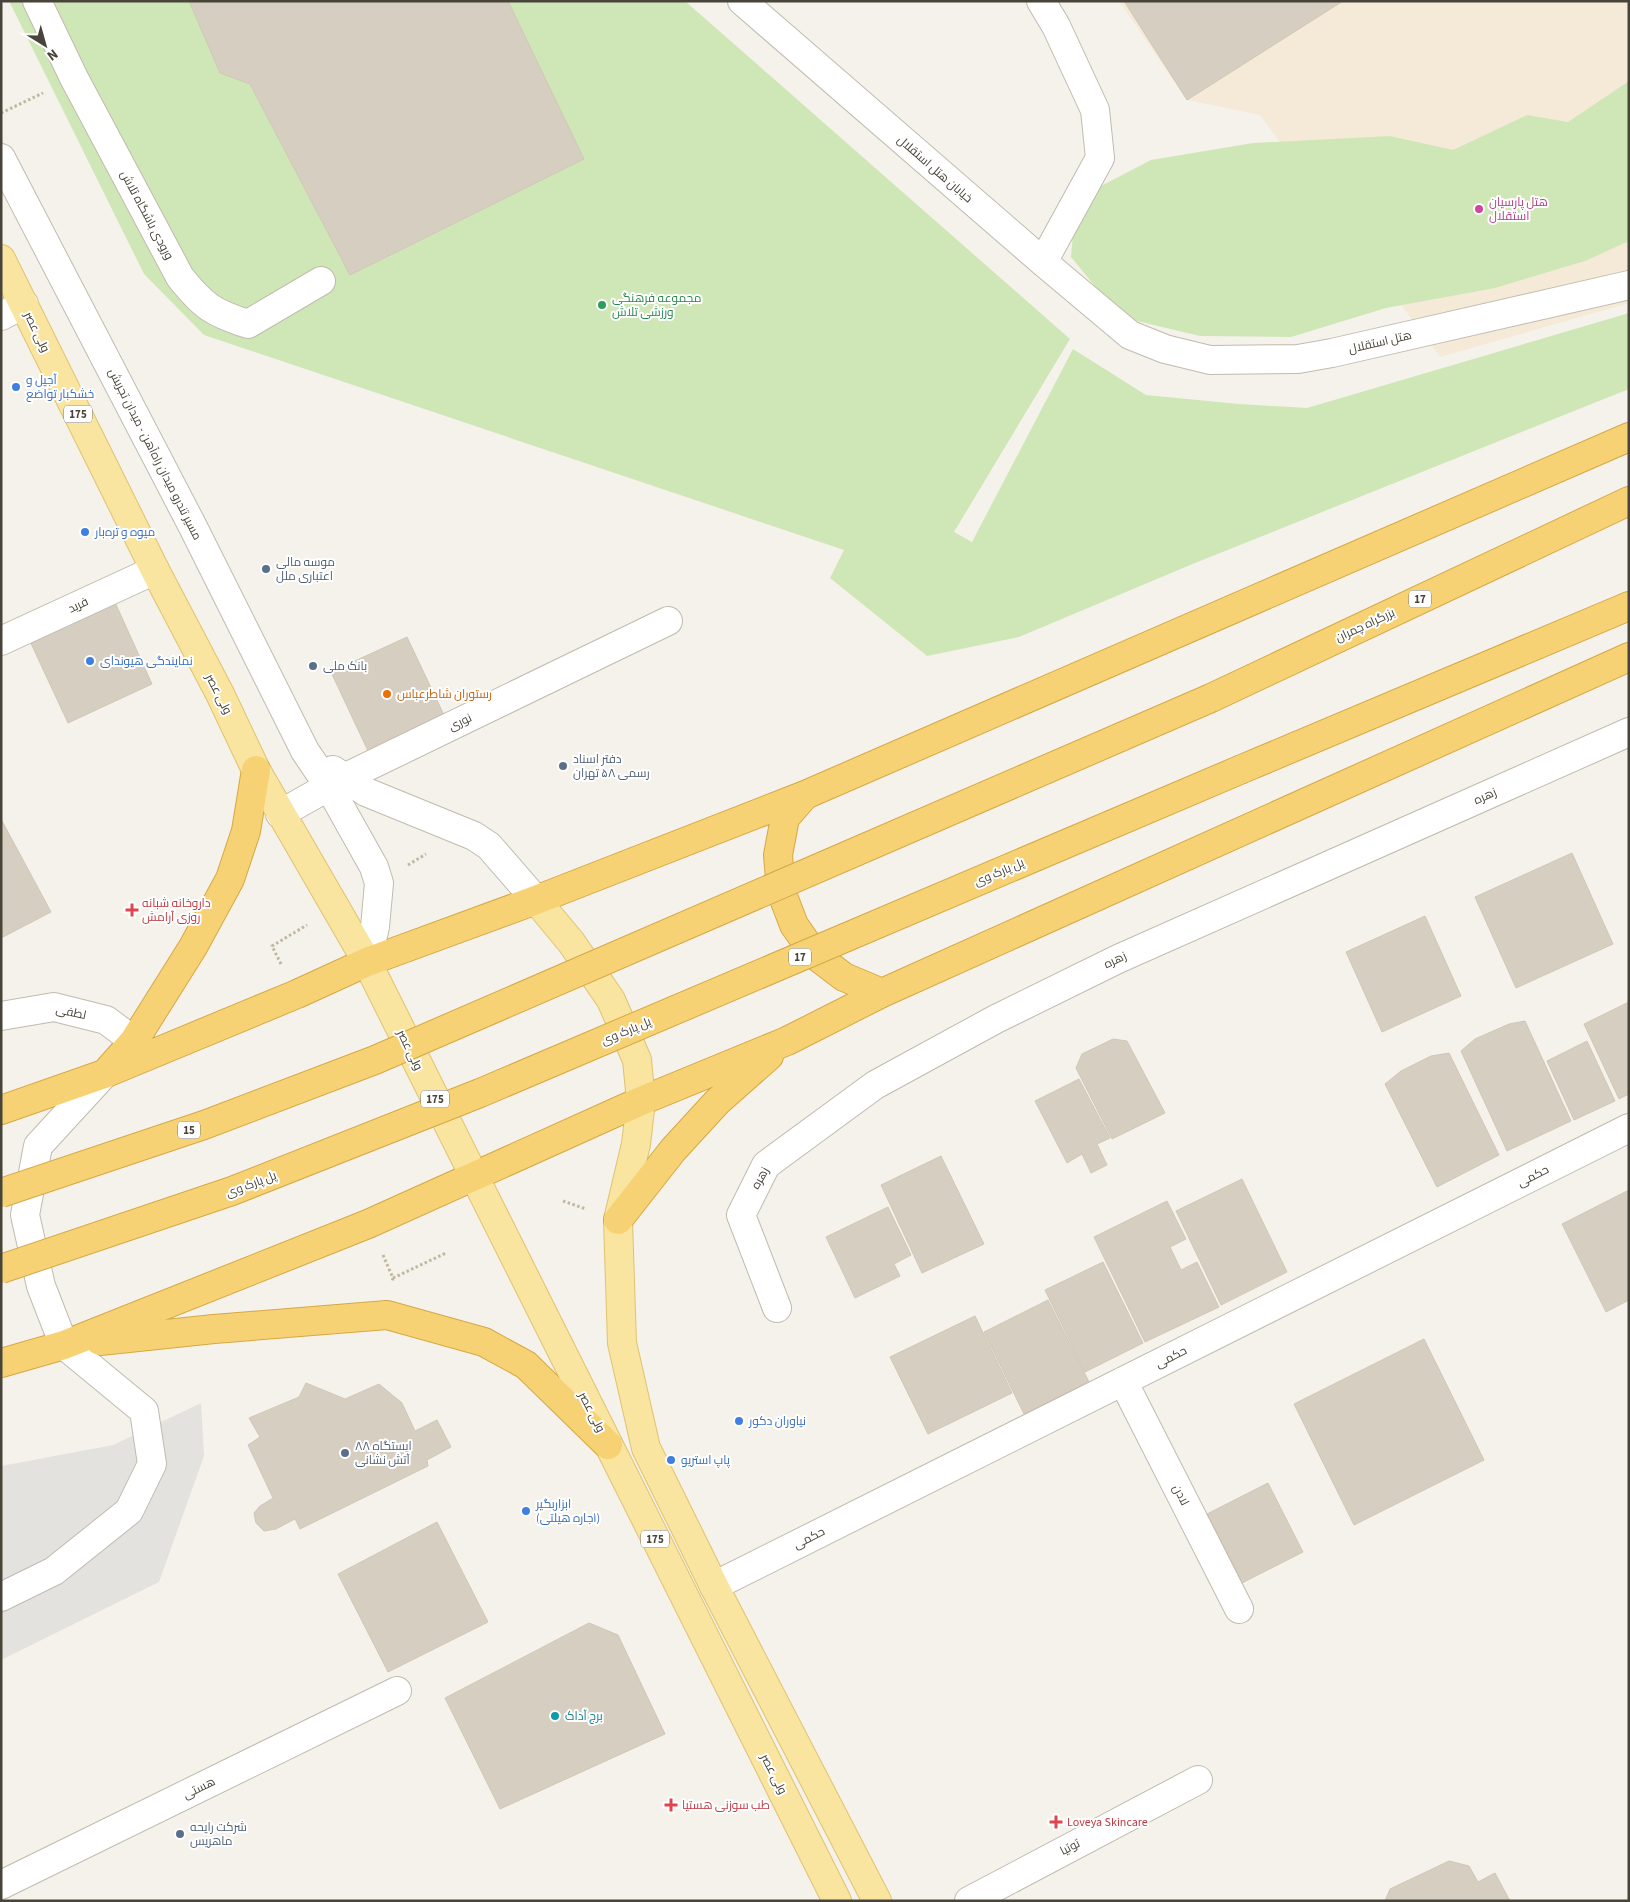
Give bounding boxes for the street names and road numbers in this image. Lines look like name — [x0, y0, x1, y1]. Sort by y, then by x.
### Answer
street label: خیابان هتل استقلال — [893, 132, 976, 207]
street label: ورودی باشگاه تلاش — [116, 167, 177, 263]
street label: ولی عصر — [19, 308, 54, 355]
street label: هتل استقلال — [1347, 327, 1413, 358]
street label: مسیر تندرو میدان راه‌آهن - میدان تجریش — [104, 365, 205, 543]
road number: 175 — [64, 406, 92, 422]
road number: 17 — [1409, 590, 1431, 608]
street label: فرید — [65, 593, 91, 617]
street label: بزرگراه چمران — [1333, 604, 1398, 647]
street label: ولی عصر — [201, 670, 236, 717]
street label: نوری — [446, 710, 475, 735]
street label: زهره — [1471, 784, 1499, 809]
street label: پل پارک وی — [971, 854, 1028, 891]
street label: زهره — [1101, 948, 1129, 973]
road number: 17 — [789, 949, 811, 966]
street label: لطفی — [54, 1001, 88, 1024]
street label: پل پارک وی — [598, 1013, 655, 1050]
street label: ولی عصر — [392, 1026, 427, 1073]
road number: 175 — [421, 1090, 449, 1108]
road number: 15 — [178, 1122, 200, 1138]
street label: حکمی — [1515, 1161, 1552, 1192]
street label: زهره — [747, 1164, 774, 1193]
street label: پل پارک وی — [223, 1167, 280, 1202]
street label: حکمی — [1153, 1342, 1190, 1373]
street label: ولی عصر — [574, 1388, 609, 1435]
street label: لادن — [1168, 1482, 1193, 1509]
street label: حکمی — [791, 1523, 828, 1554]
road number: 175 — [641, 1530, 669, 1548]
street label: ولی عصر — [756, 1750, 791, 1797]
street label: هستی — [180, 1773, 218, 1804]
street label: توتیا — [1057, 1835, 1084, 1860]

